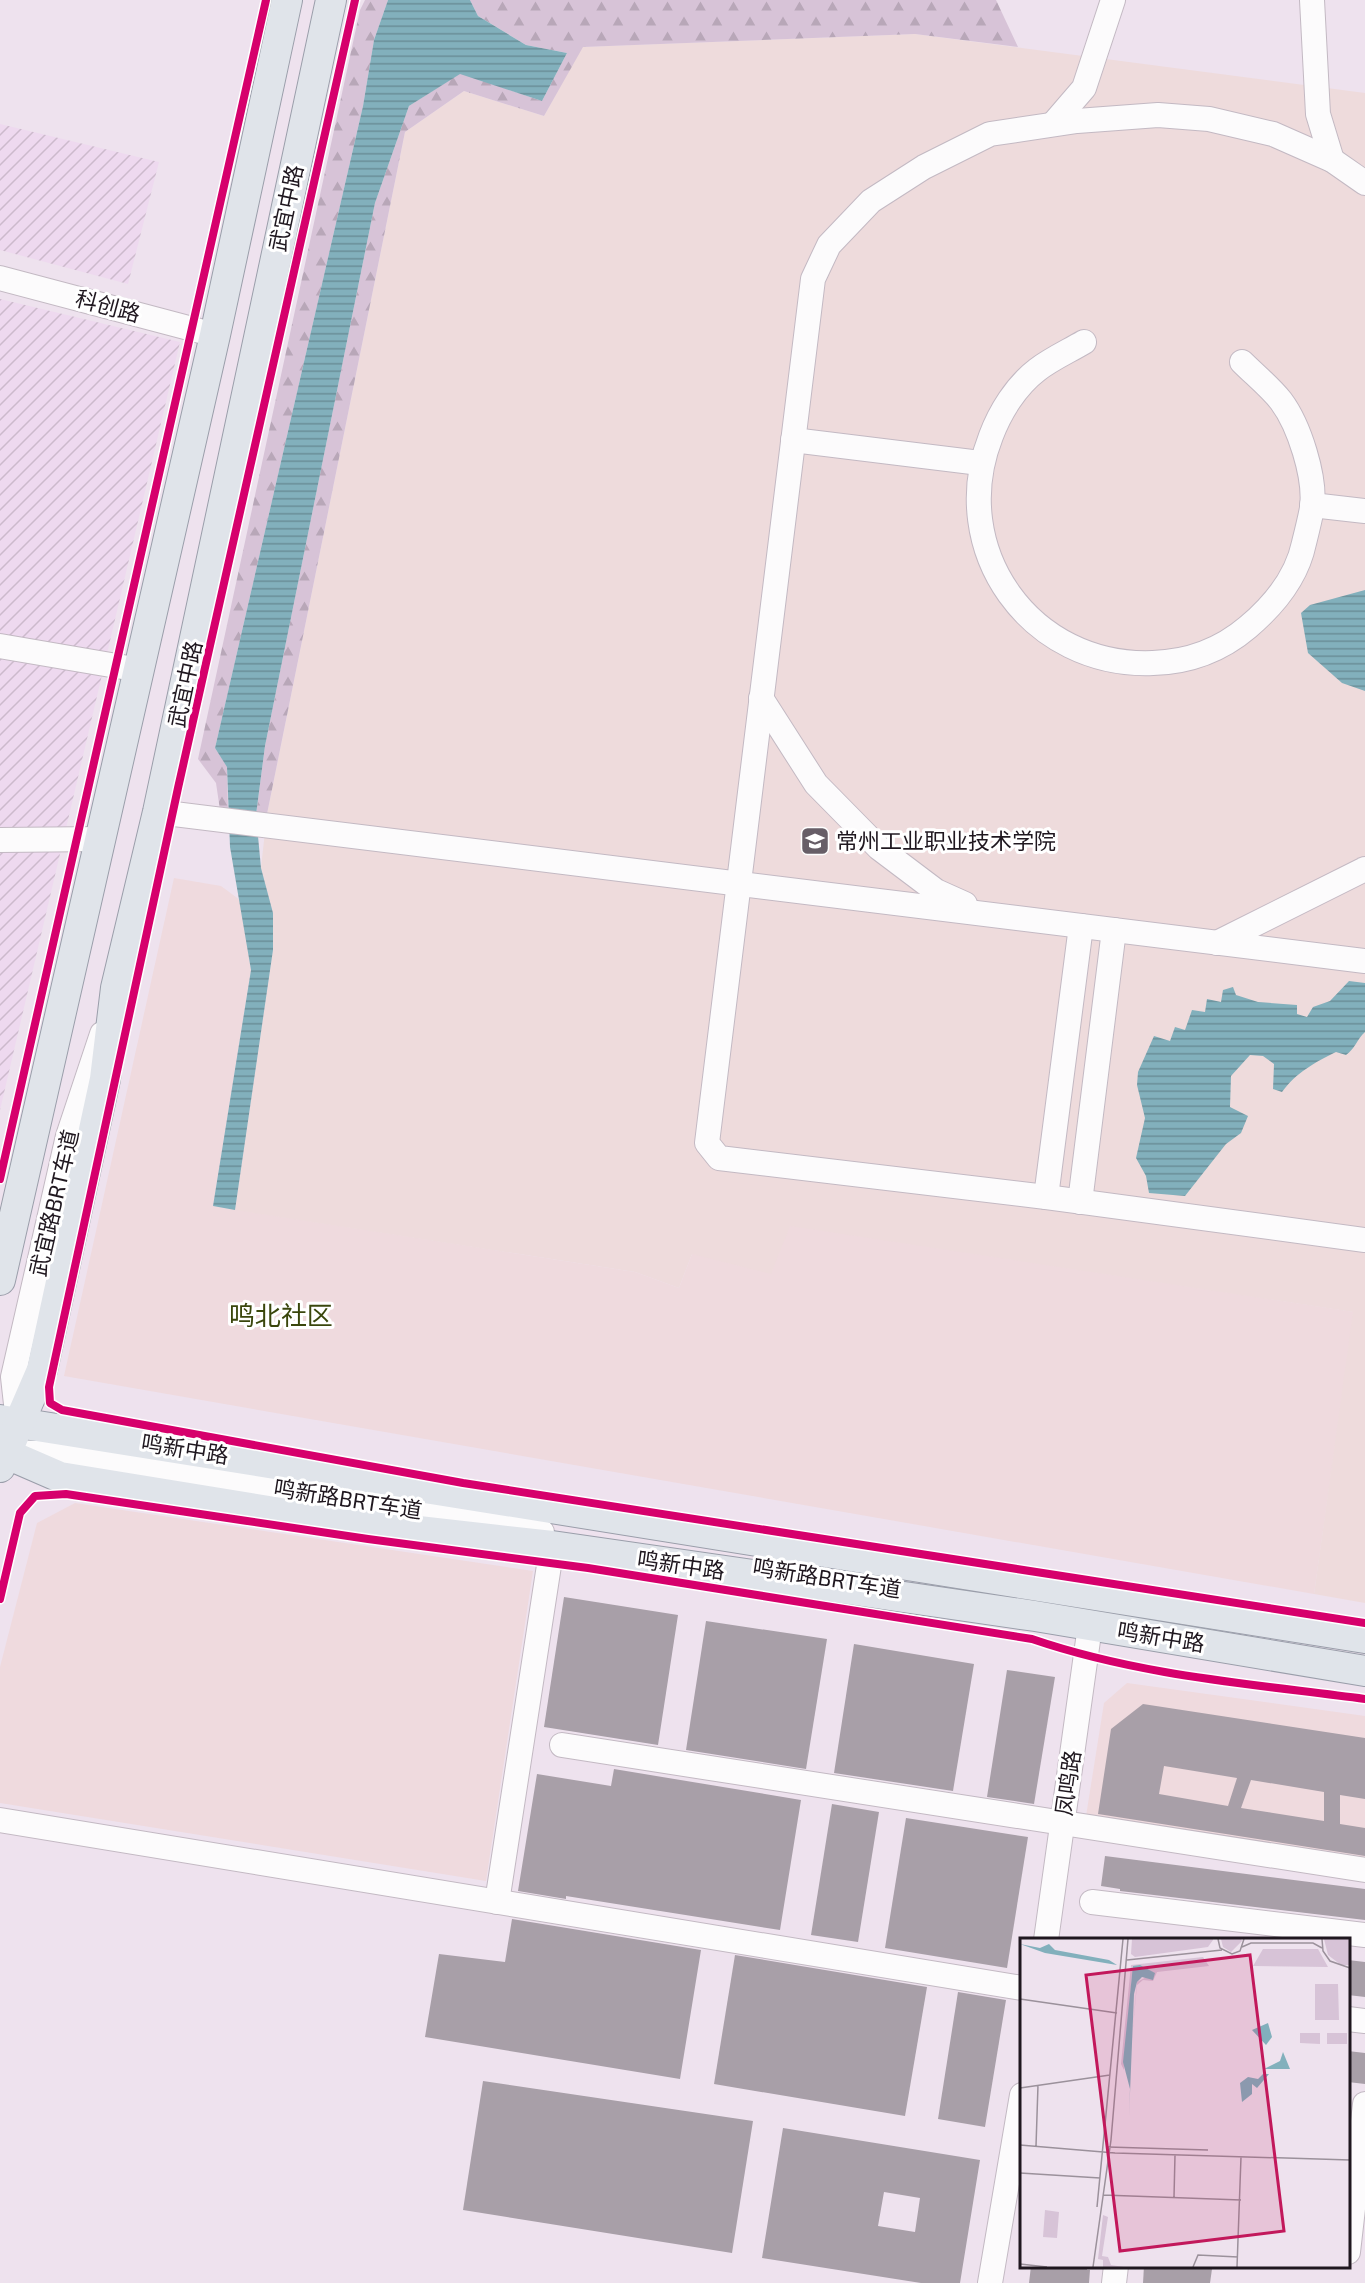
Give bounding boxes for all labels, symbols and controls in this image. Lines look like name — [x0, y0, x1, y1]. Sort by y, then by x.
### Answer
street label: 武宜中路 — [263, 162, 307, 254]
street label: 科创路 — [73, 284, 144, 326]
street label: 武宜中路 — [162, 638, 206, 730]
school or university icon: 常州工业职业技术学院 — [799, 825, 831, 857]
place label: 常州工业职业技术学院 — [836, 827, 1056, 853]
street label: 武宜路BRT车道 — [24, 1127, 83, 1279]
district label: 鸣北社区 — [229, 1299, 333, 1330]
street label: 鸣新中路 — [140, 1428, 231, 1468]
street label: 鸣新路BRT车道 — [272, 1473, 424, 1523]
street label: 鸣新中路 — [636, 1545, 727, 1583]
street label: 鸣新路BRT车道 — [751, 1552, 903, 1602]
street label: 鸣新中路 — [1116, 1616, 1207, 1656]
street label: 凤鸣路 — [1050, 1748, 1084, 1817]
inset map — [1020, 1938, 1350, 2268]

